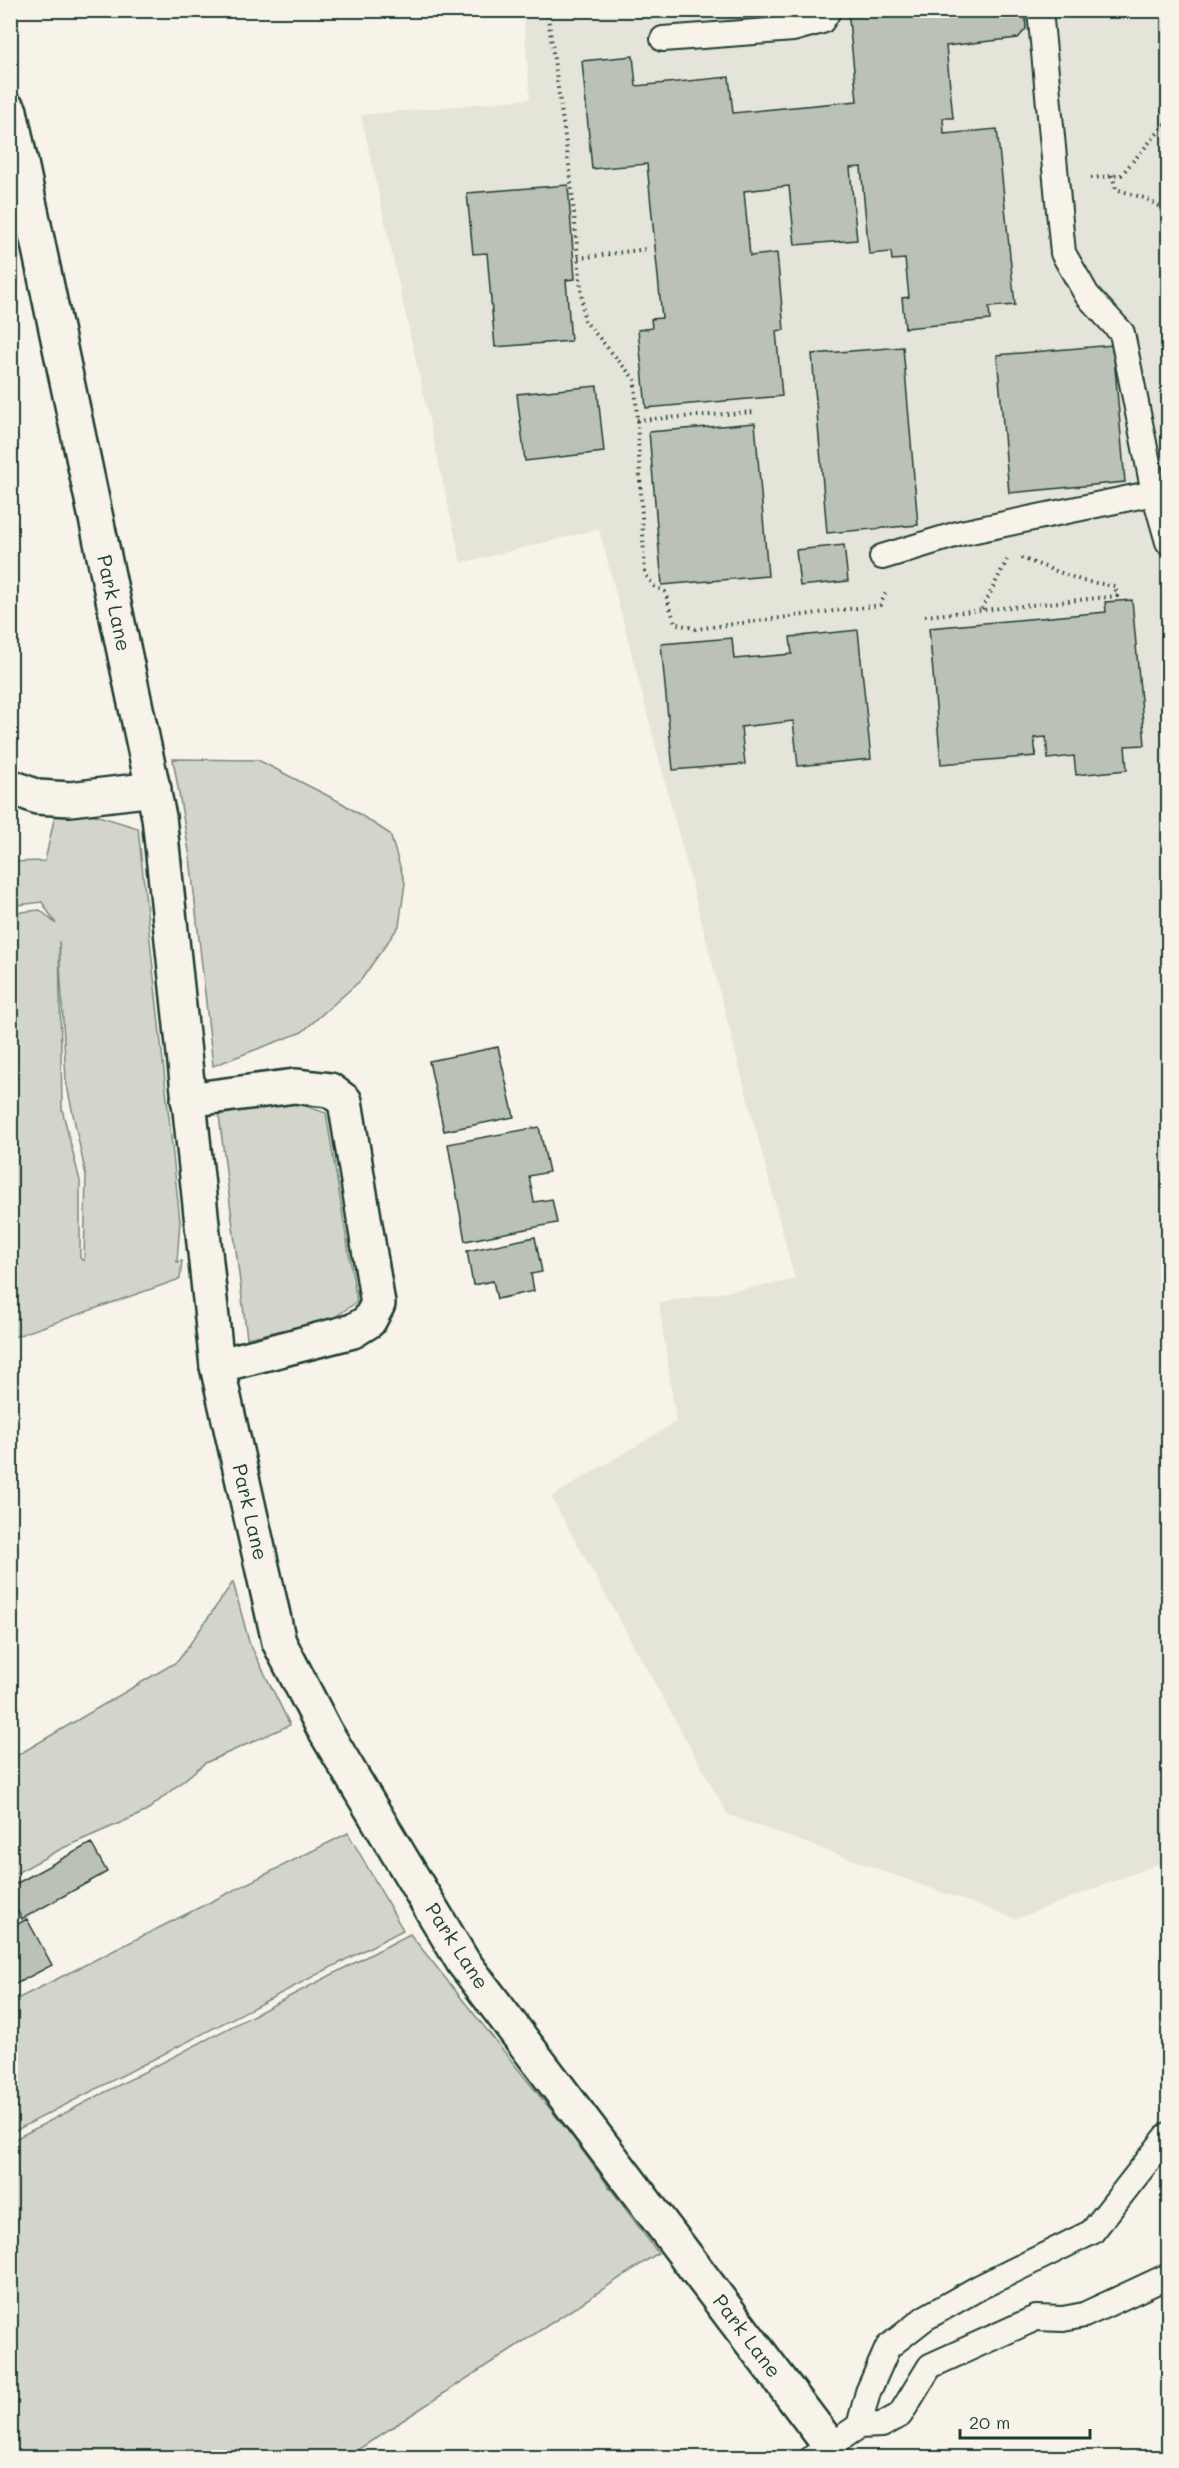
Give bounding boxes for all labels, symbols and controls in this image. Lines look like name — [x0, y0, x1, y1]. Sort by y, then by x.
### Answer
street label: Park Lane — [92, 552, 138, 654]
street label: Park Lane — [227, 1461, 275, 1563]
street label: Park Lane — [420, 1897, 495, 1994]
street label: Park Lane — [708, 2288, 788, 2382]
scale bar — [960, 2402, 1090, 2440]
text: 20 m — [969, 2410, 1010, 2434]

